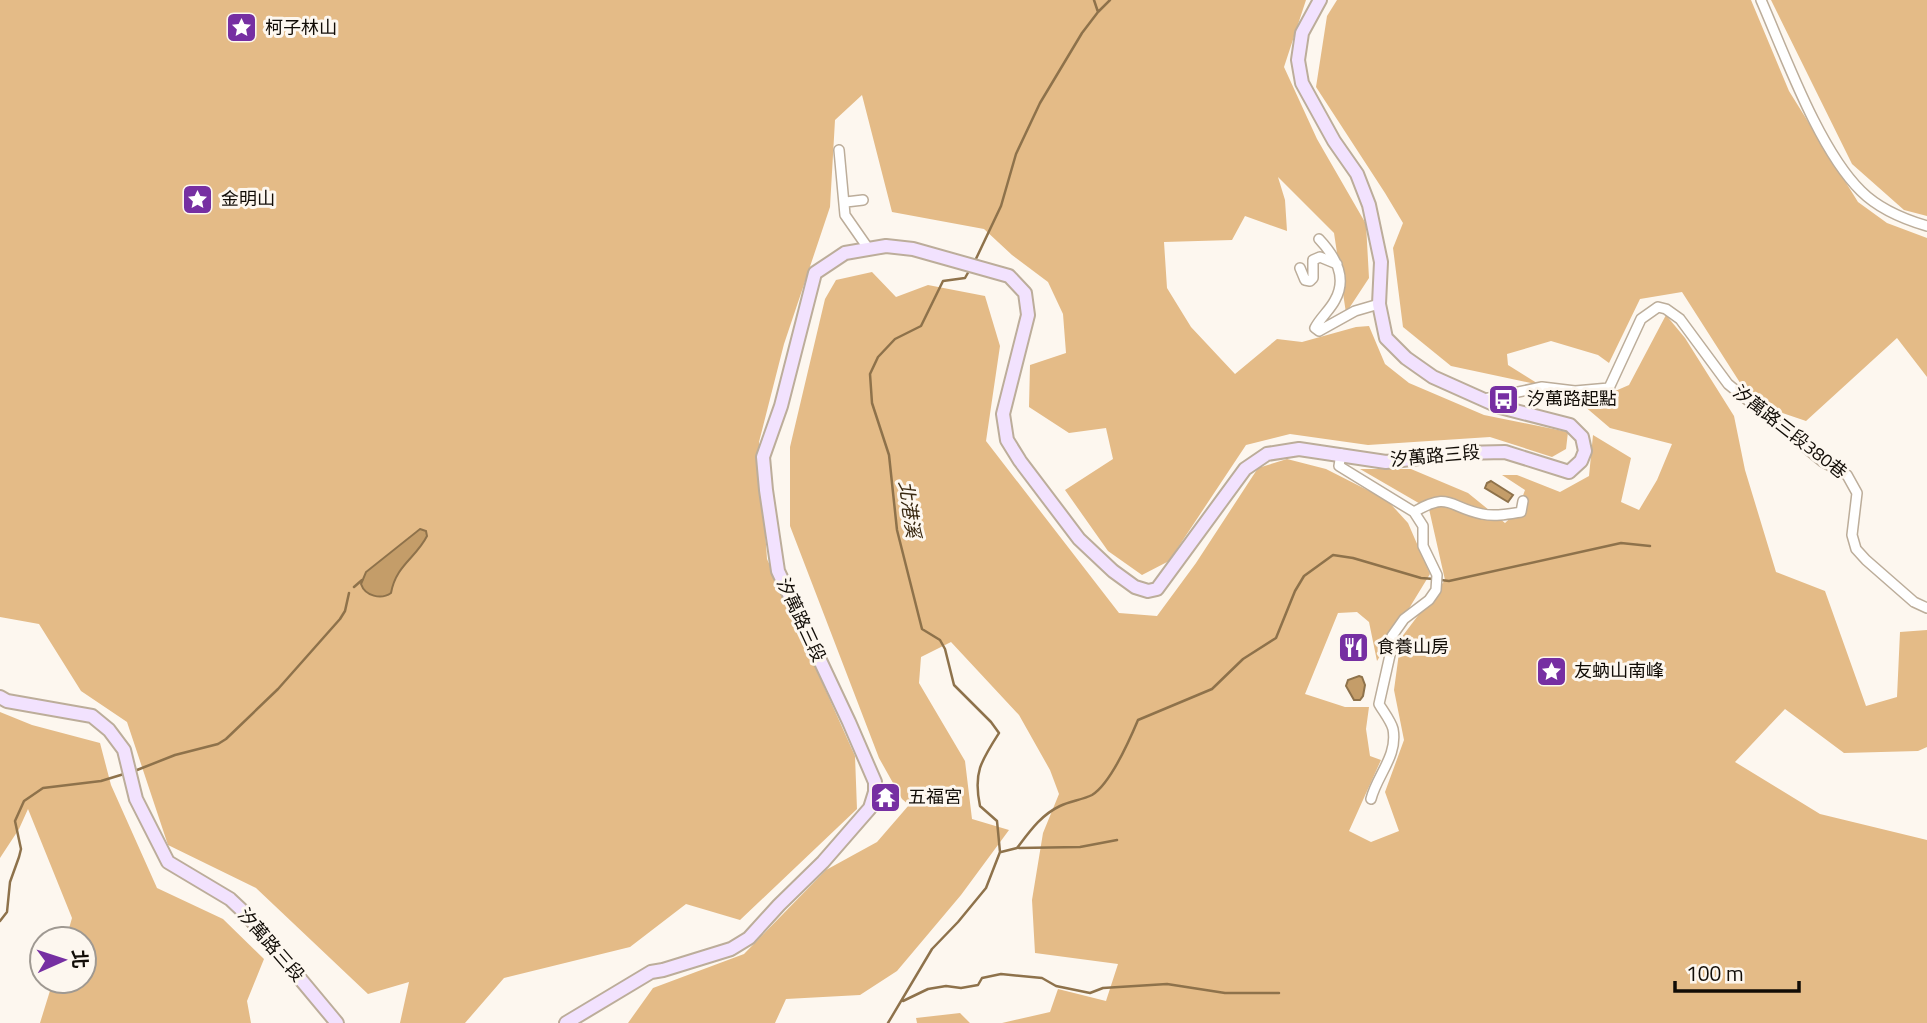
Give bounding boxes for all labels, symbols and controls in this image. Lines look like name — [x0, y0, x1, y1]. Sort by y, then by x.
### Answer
place icon: 柯子林山 — [225, 11, 259, 45]
place label: 柯子林山 — [265, 14, 337, 41]
place icon: 金明山 — [181, 182, 215, 216]
place label: 金明山 — [221, 185, 275, 212]
street label: 汐萬路三段380巷 — [1728, 378, 1853, 485]
bus stop icon: 汐萬路起點 — [1487, 382, 1521, 416]
place label: 汐萬路起點 — [1527, 385, 1617, 412]
street label: 汐萬路三段 — [1389, 438, 1481, 473]
water label: 北港溪 — [892, 479, 929, 542]
street label: 汐萬路三段 — [770, 573, 833, 666]
restaurant icon: 食養山房 — [1337, 630, 1371, 664]
place label: 食養山房 — [1377, 633, 1449, 660]
place icon: 友蚋山南峰 — [1534, 654, 1568, 688]
place label: 友蚋山南峰 — [1574, 657, 1664, 684]
temple icon: 五福宮 — [868, 780, 902, 814]
place label: 五福宮 — [908, 783, 962, 810]
street label: 汐萬路三段 — [232, 902, 311, 987]
north arrow — [28, 925, 98, 995]
text: 北 — [65, 949, 95, 969]
scale bar — [1675, 950, 1799, 994]
text: 100 m — [1686, 957, 1743, 989]

